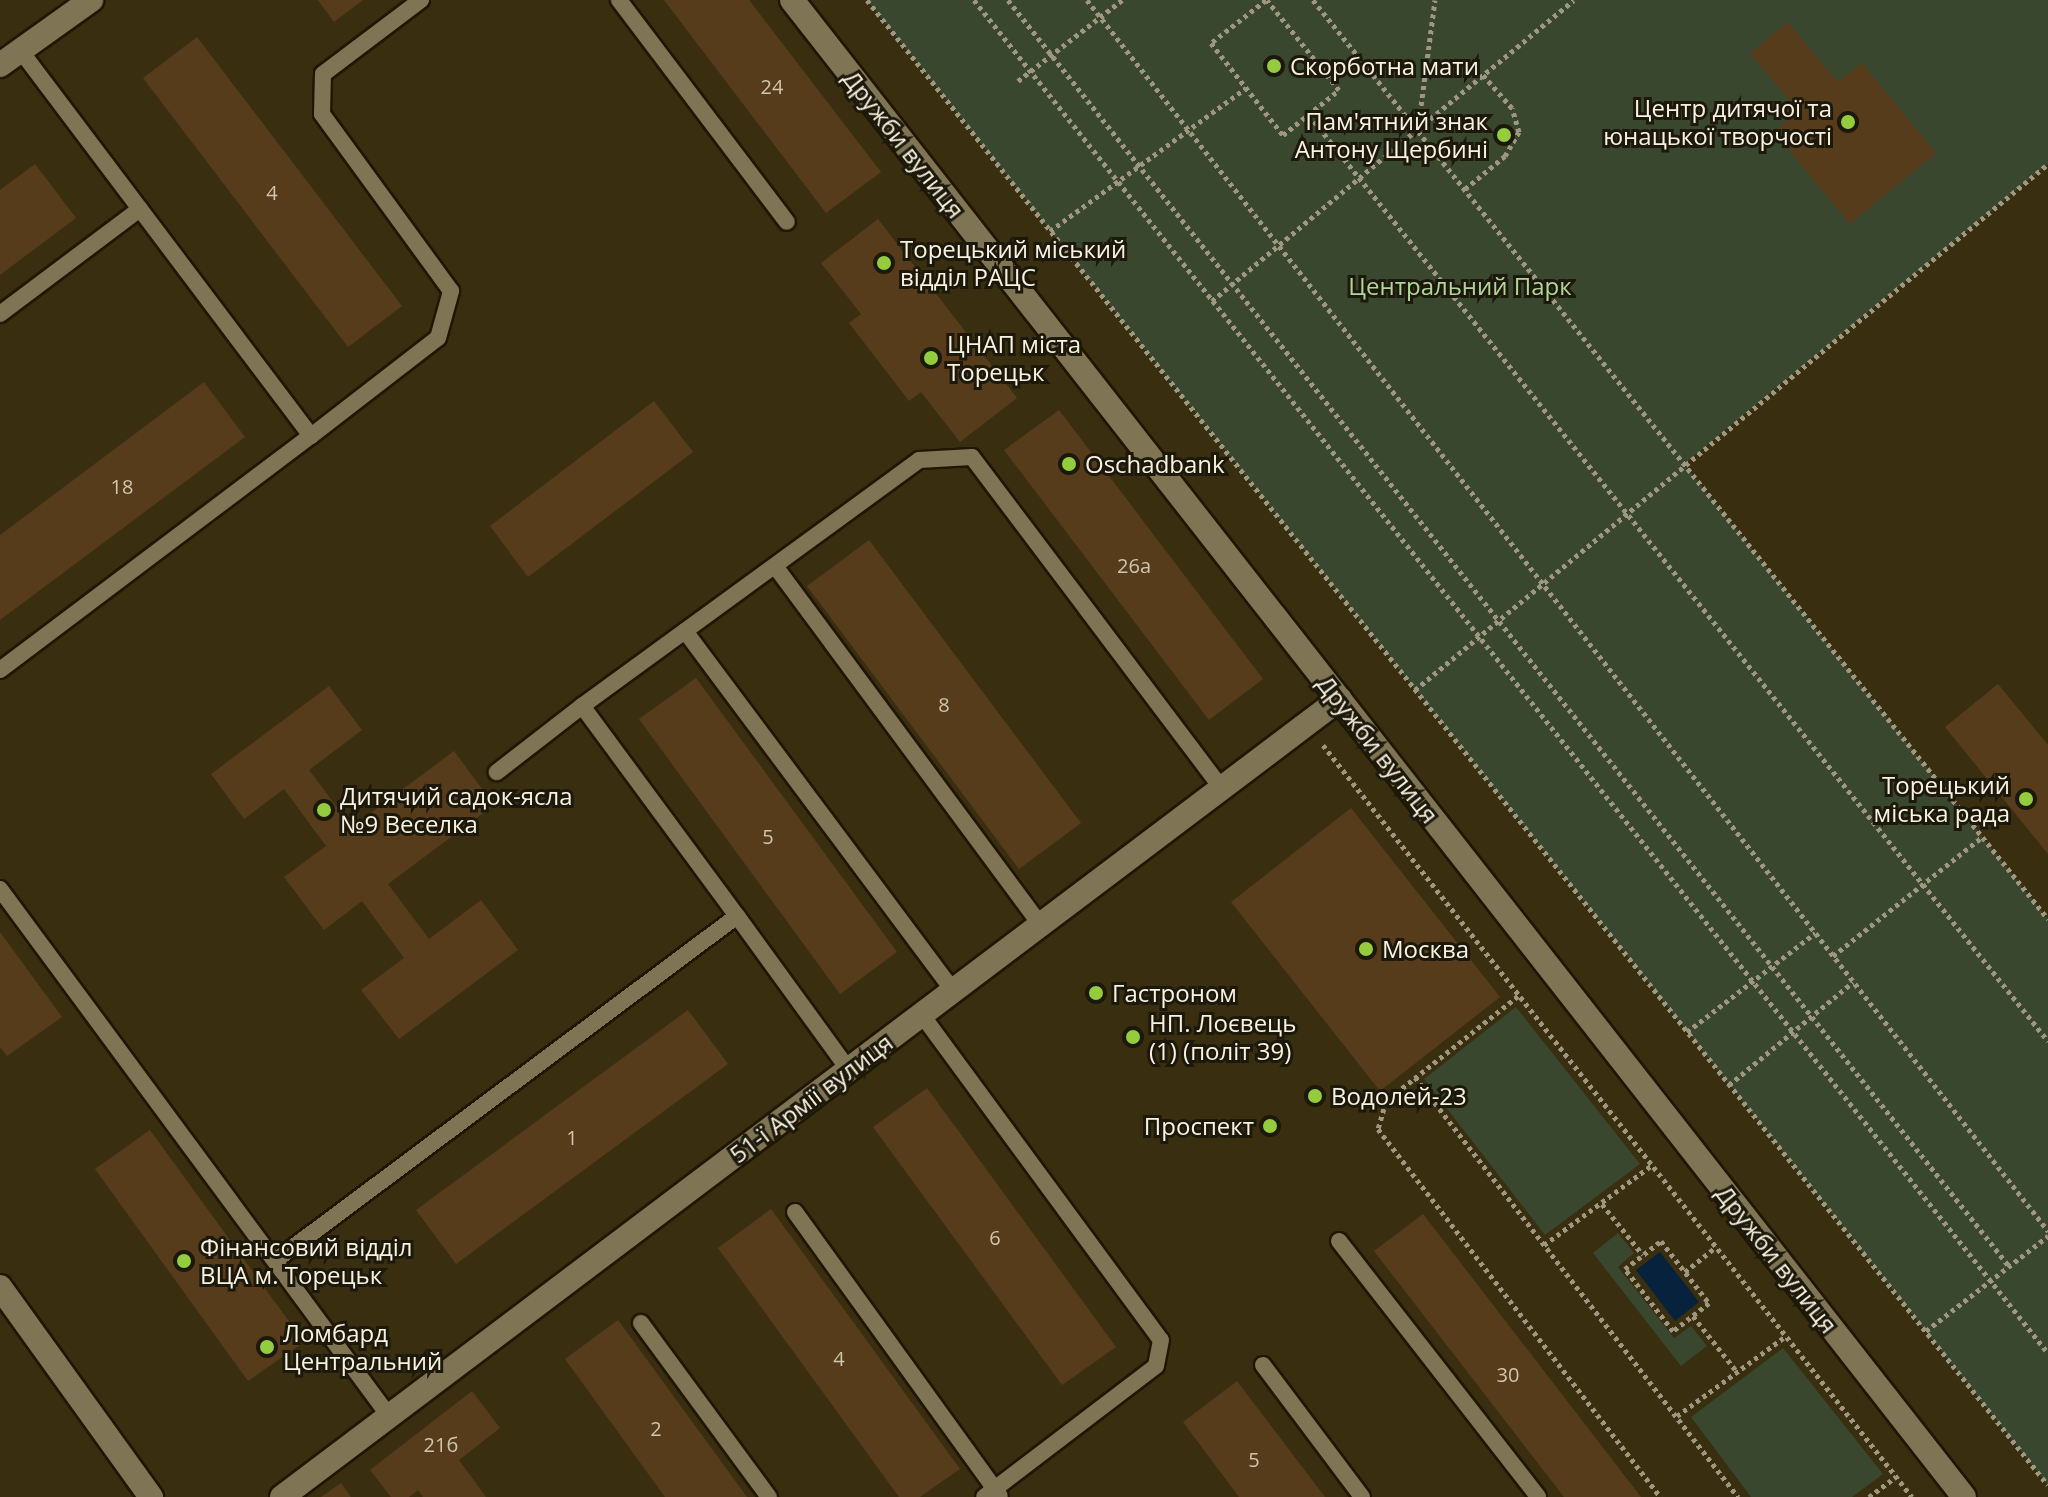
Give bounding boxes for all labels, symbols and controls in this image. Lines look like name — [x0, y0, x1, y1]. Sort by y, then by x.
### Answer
place label: Скорботна мати — [1290, 52, 1479, 80]
marker: Скорботна мати — [1265, 57, 1283, 75]
street label: Дружби вулиця — [837, 64, 971, 224]
house number: 24 — [761, 74, 783, 98]
place label: Центр дитячої та юнацької творчості — [1603, 94, 1832, 150]
place label: Пам'ятний знак Антону Щербині — [1295, 107, 1488, 163]
marker: Центр дитячої та юнацької творчості — [1839, 113, 1857, 131]
marker: Пам'ятний знак Антону Щербині — [1495, 126, 1513, 144]
house number: 4 — [266, 180, 278, 204]
place label: Торецький міський відділ РАЦС — [900, 235, 1126, 291]
marker: Торецький міський відділ РАЦС — [875, 254, 893, 272]
park label: Центральний Парк — [1348, 272, 1572, 300]
place label: ЦНАП міста Торецьк — [947, 330, 1081, 386]
marker: ЦНАП міста Торецьк — [922, 349, 940, 367]
place label: Oschadbank — [1085, 450, 1225, 478]
marker: Oschadbank — [1060, 455, 1078, 473]
house number: 18 — [111, 474, 133, 498]
house number: 26а — [1117, 553, 1151, 577]
street label: Дружби вулиця — [1311, 669, 1445, 829]
house number: 8 — [938, 692, 950, 716]
place label: Торецький міська рада — [1874, 771, 2010, 827]
place label: Дитячий садок-ясла №9 Веселка — [340, 782, 573, 838]
marker: Торецький міська рада — [2017, 790, 2035, 808]
marker: Дитячий садок-ясла №9 Веселка — [315, 801, 333, 819]
house number: 5 — [762, 824, 774, 848]
place label: Москва — [1382, 935, 1469, 963]
marker: Москва — [1357, 940, 1375, 958]
place label: Гастроном — [1112, 979, 1237, 1007]
marker: Гастроном — [1087, 984, 1105, 1002]
place label: НП. Лоєвець (1) (політ 39) — [1149, 1009, 1296, 1065]
street label: 51-ї Армії вулиця — [724, 1027, 898, 1169]
marker: НП. Лоєвець (1) (політ 39) — [1124, 1028, 1142, 1046]
place label: Водолей-23 — [1331, 1082, 1467, 1110]
marker: Водолей-23 — [1306, 1087, 1324, 1105]
place label: Проспект — [1144, 1112, 1254, 1140]
marker: Проспект — [1261, 1117, 1279, 1135]
house number: 1 — [566, 1125, 578, 1149]
street label: Дружби вулиця — [1710, 1179, 1844, 1339]
house number: 6 — [989, 1225, 1001, 1249]
place label: Фінансовий відділ ВЦА м. Торецьк — [200, 1233, 413, 1289]
marker: Фінансовий відділ ВЦА м. Торецьк — [175, 1252, 193, 1270]
place label: Ломбард Центральний — [283, 1319, 442, 1375]
marker: Ломбард Центральний — [258, 1338, 276, 1356]
house number: 4 — [833, 1346, 845, 1370]
house number: 30 — [1497, 1362, 1519, 1386]
house number: 2 — [650, 1416, 662, 1440]
house number: 21б — [424, 1432, 458, 1456]
house number: 5 — [1248, 1447, 1260, 1471]

